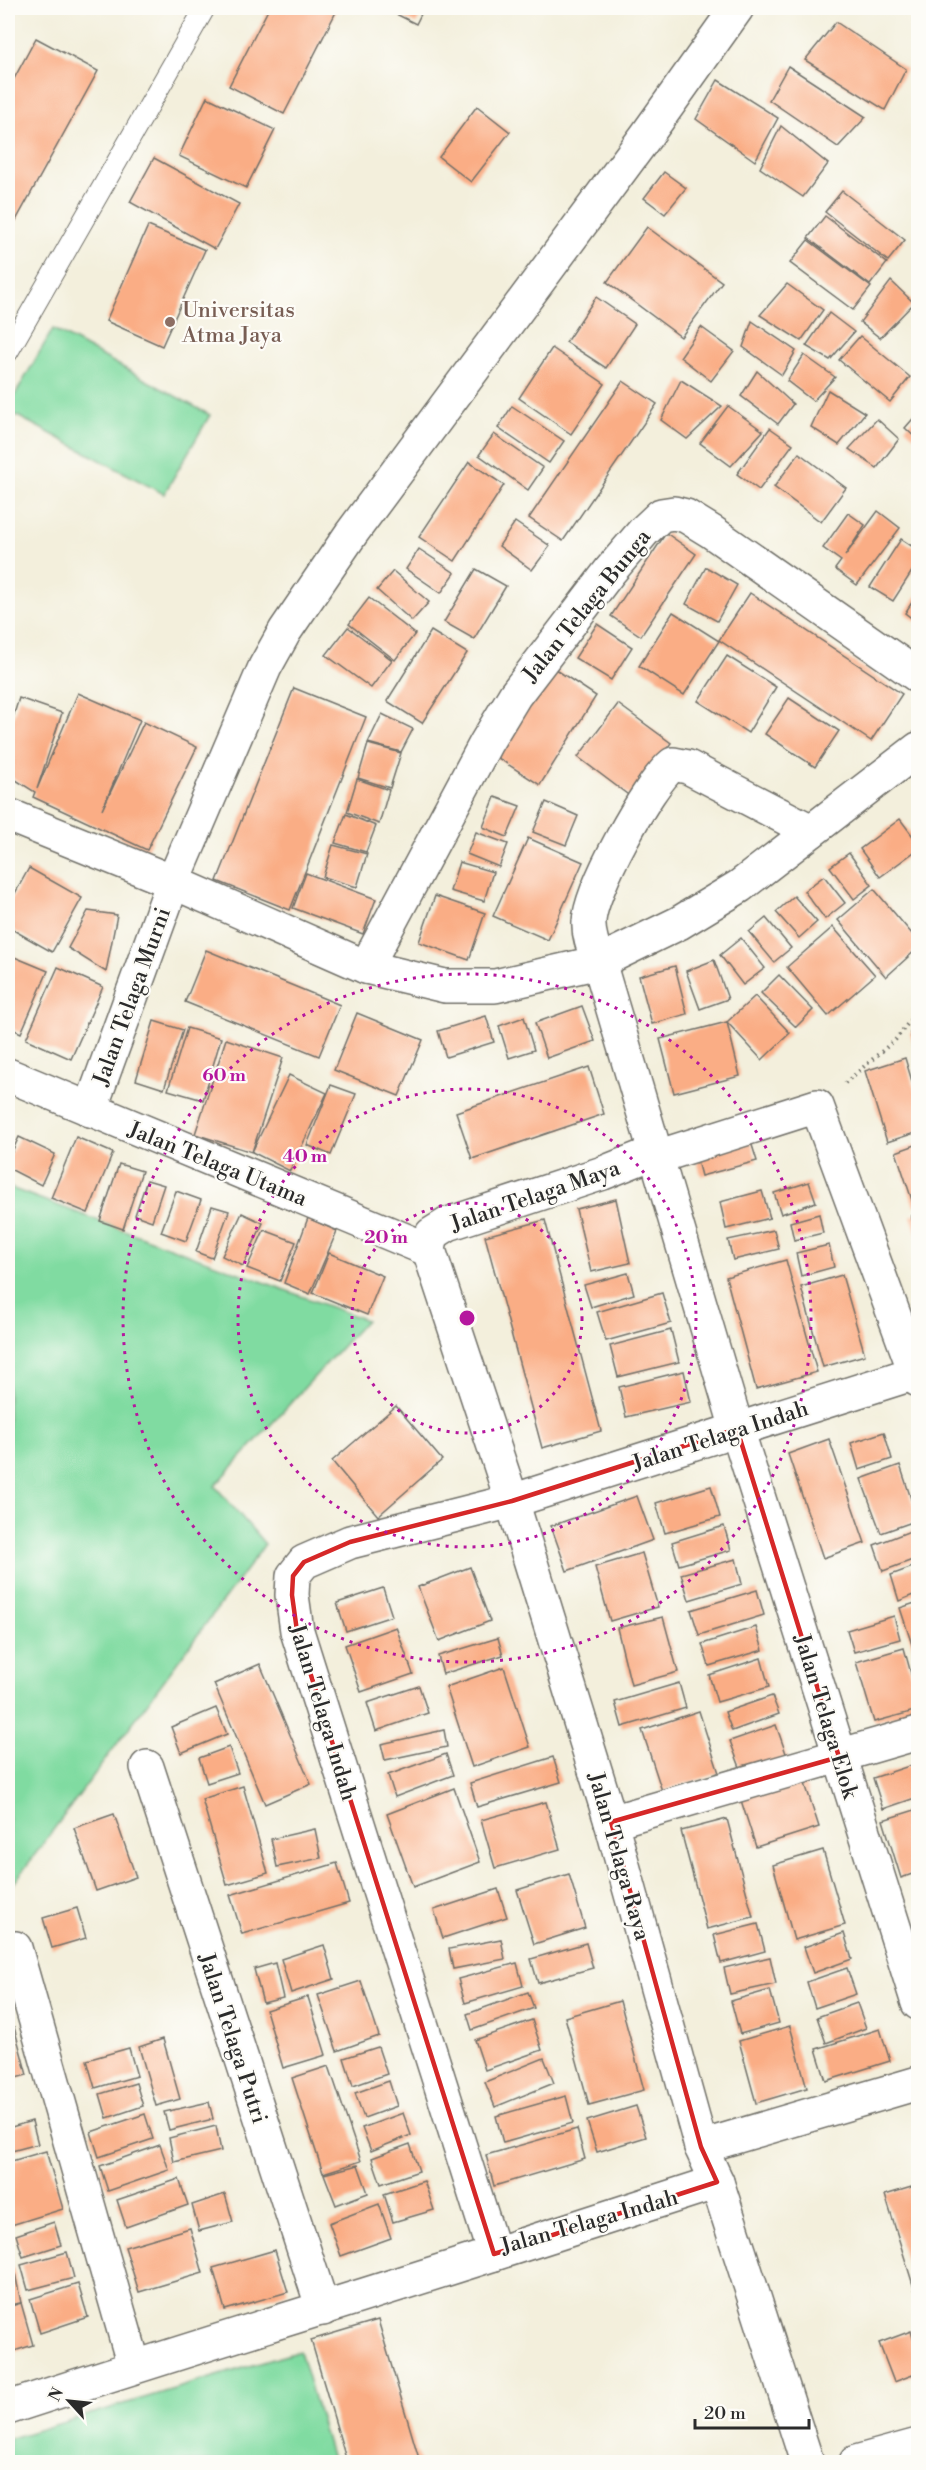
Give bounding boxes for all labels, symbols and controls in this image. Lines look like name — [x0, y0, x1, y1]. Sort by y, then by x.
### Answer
place label: Universitas Atma Jaya — [181, 297, 295, 349]
marker: Universitas Atma Jaya — [163, 315, 177, 329]
street label: Jalan Telaga Bunga — [517, 523, 658, 689]
street label: Jalan Telaga Murni — [87, 904, 177, 1090]
text: 60 m — [202, 1064, 246, 1087]
street label: Jalan Telaga Utama — [123, 1116, 312, 1213]
text: 40 m — [283, 1145, 328, 1168]
street label: Jalan Telaga Maya — [446, 1155, 624, 1238]
text: 20 m — [364, 1226, 408, 1249]
centre of rings — [457, 1308, 477, 1328]
street label: Jalan Telaga Indah — [628, 1395, 812, 1478]
street label: Jalan Telaga Indah — [283, 1620, 362, 1804]
street label: Jalan Telaga Elok — [787, 1630, 864, 1803]
street label: Jalan Telaga Raya — [581, 1768, 656, 1944]
street label: Jalan Telaga Putri — [192, 1949, 273, 2127]
street label: Jalan Telaga Indah — [497, 2184, 681, 2261]
north arrow — [39, 2371, 99, 2431]
text: N — [45, 2384, 68, 2405]
scale bar — [695, 2392, 809, 2430]
text: 20 m — [704, 2402, 746, 2425]

